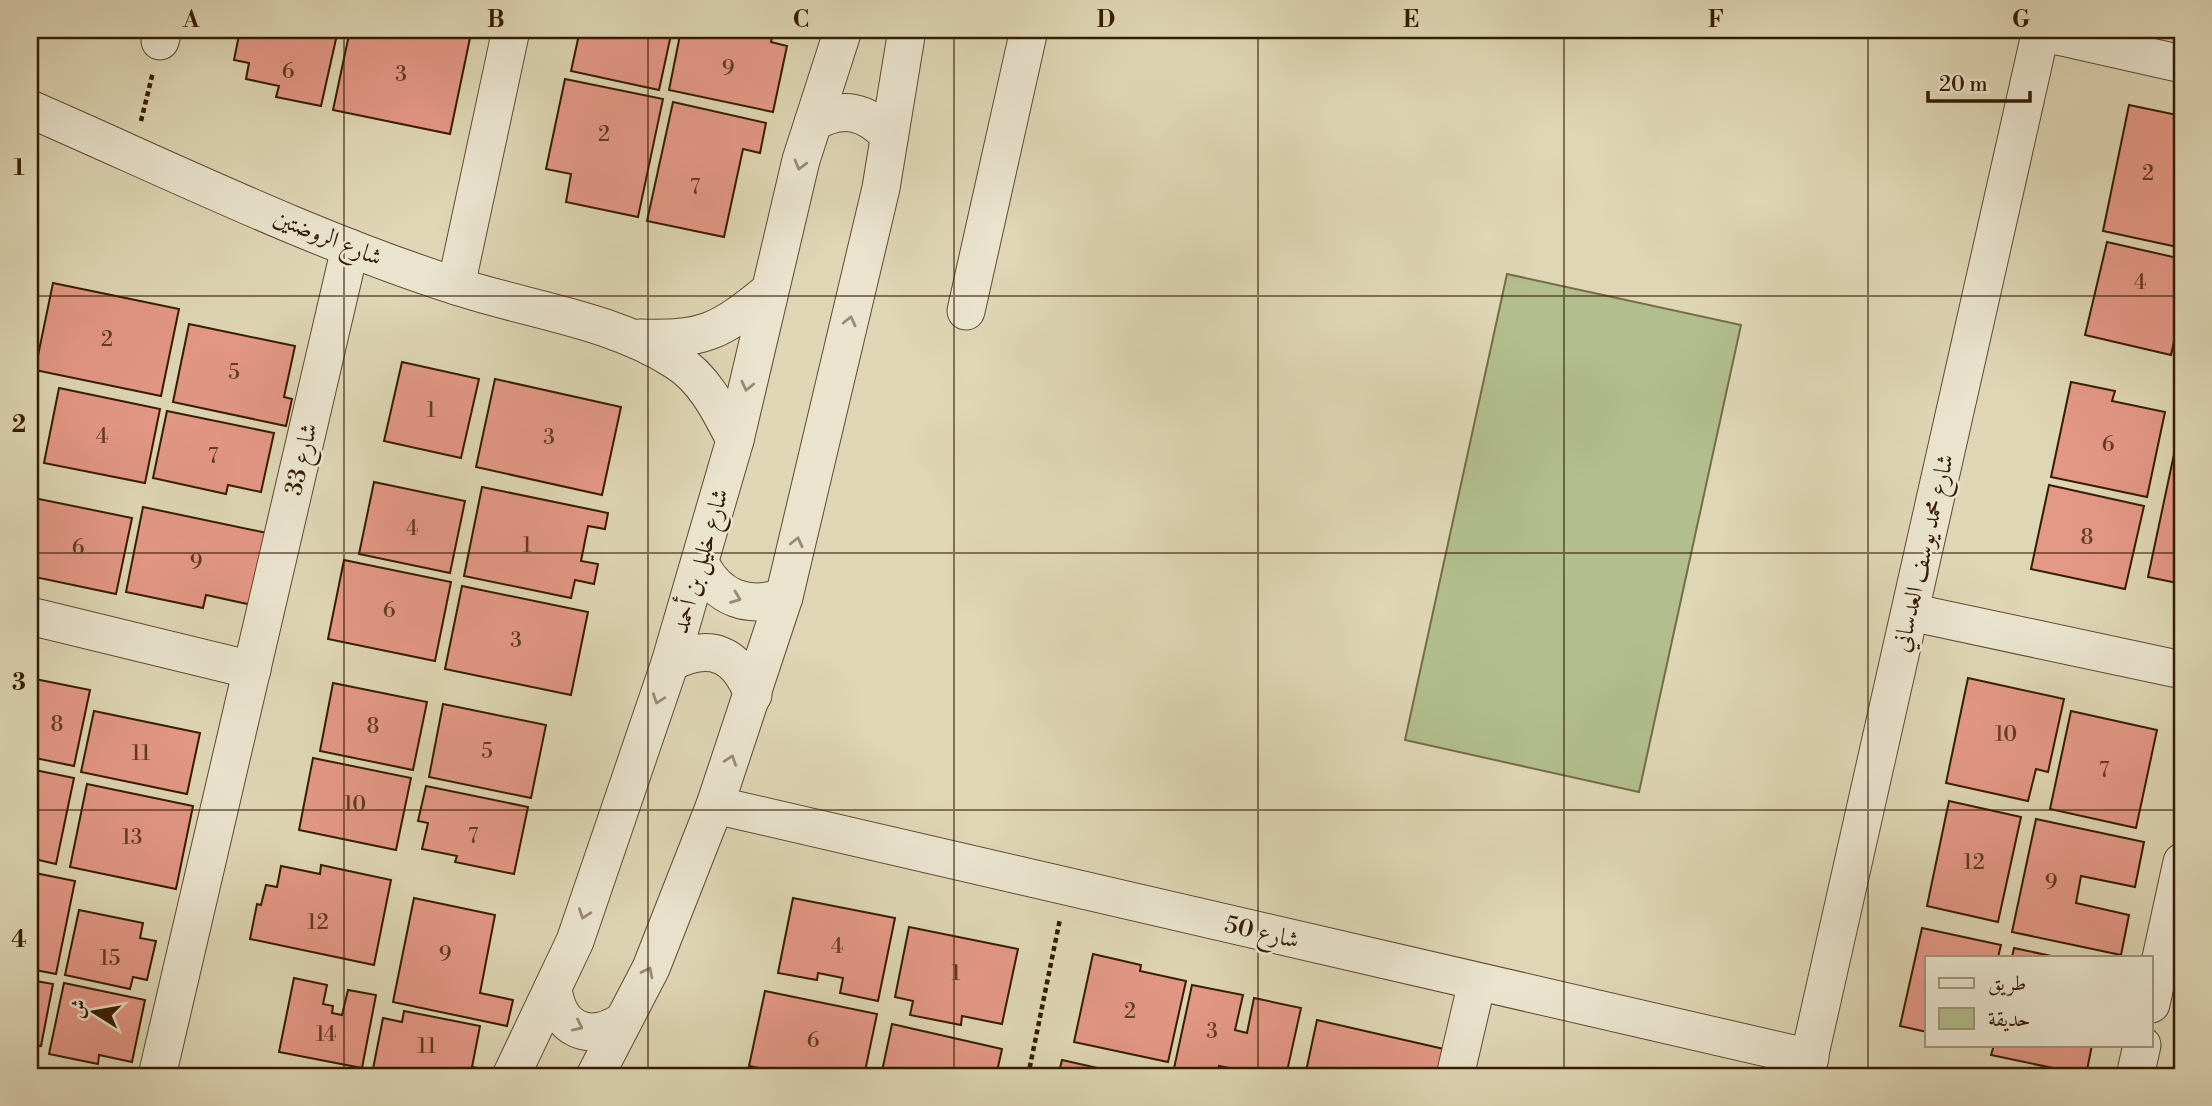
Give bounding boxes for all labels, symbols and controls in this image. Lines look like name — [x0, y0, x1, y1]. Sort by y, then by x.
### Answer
text: A — [182, 6, 200, 34]
text: B — [487, 6, 505, 34]
text: C — [793, 6, 809, 34]
text: D — [1097, 6, 1115, 34]
text: E — [1403, 6, 1419, 34]
text: F — [1708, 6, 1724, 34]
text: G — [2012, 6, 2030, 34]
house number: 9 — [722, 56, 734, 82]
house number: 6 — [282, 59, 295, 85]
scale bar — [1928, 60, 2030, 104]
house number: 3 — [395, 62, 407, 88]
text: 20 m — [1939, 72, 1988, 98]
house number: 2 — [598, 122, 610, 148]
text: 1 — [13, 154, 25, 182]
one-way arrow — [794, 159, 808, 171]
house number: 2 — [2142, 161, 2154, 187]
house number: 7 — [690, 175, 701, 201]
street label: شارع الروضتين — [267, 203, 386, 277]
house number: 4 — [2134, 270, 2146, 296]
one-way arrow — [842, 315, 856, 327]
house number: 2 — [101, 327, 113, 353]
house number: 5 — [228, 360, 240, 386]
one-way arrow — [741, 380, 756, 392]
house number: 1 — [426, 398, 436, 424]
text: 2 — [12, 411, 26, 439]
street label: شارع 33 — [279, 420, 329, 499]
house number: 4 — [96, 424, 108, 450]
house number: 3 — [543, 425, 555, 451]
house number: 6 — [2102, 432, 2115, 458]
house number: 7 — [208, 444, 219, 470]
street label: شارع محمد يوسف العدساني — [1887, 451, 1965, 656]
street label: شارع خليل بن أحمد — [663, 484, 740, 638]
house number: 4 — [406, 516, 418, 542]
house number: 8 — [2081, 525, 2093, 551]
house number: 1 — [522, 533, 532, 559]
house number: 6 — [72, 535, 85, 561]
one-way arrow — [789, 536, 804, 548]
house number: 9 — [190, 550, 202, 576]
one-way arrow — [729, 590, 742, 604]
house number: 6 — [383, 598, 396, 624]
house number: 3 — [510, 628, 522, 654]
text: 3 — [12, 669, 26, 697]
one-way arrow — [652, 692, 666, 704]
house number: 8 — [51, 712, 63, 738]
house number: 8 — [367, 714, 379, 740]
house number: 10 — [1995, 722, 2017, 748]
house number: 5 — [481, 739, 493, 765]
house number: 11 — [132, 741, 150, 767]
one-way arrow — [723, 754, 737, 766]
house number: 7 — [2099, 758, 2110, 784]
house number: 10 — [344, 792, 366, 818]
house number: 7 — [468, 824, 479, 850]
house number: 13 — [122, 825, 142, 851]
house number: 12 — [1963, 850, 1985, 876]
house number: 9 — [2045, 870, 2057, 896]
one-way arrow — [578, 907, 592, 920]
house number: 12 — [307, 910, 329, 936]
street label: شارع 50 — [1221, 910, 1302, 960]
text: 4 — [11, 926, 27, 954]
house number: 4 — [831, 934, 843, 960]
house number: 9 — [439, 942, 451, 968]
house number: 15 — [100, 946, 120, 972]
legend — [1925, 956, 2152, 1046]
house number: 1 — [951, 961, 961, 987]
one-way arrow — [640, 967, 654, 979]
text: طريق — [1988, 971, 2026, 997]
north arrow — [60, 976, 130, 1046]
text: ش — [65, 997, 92, 1020]
house number: 2 — [1124, 999, 1136, 1025]
text: حديقة — [1988, 1007, 2031, 1033]
one-way arrow — [571, 1018, 583, 1032]
house number: 3 — [1206, 1019, 1218, 1045]
house number: 14 — [316, 1022, 336, 1048]
house number: 6 — [807, 1028, 820, 1054]
house number: 11 — [418, 1034, 436, 1060]

